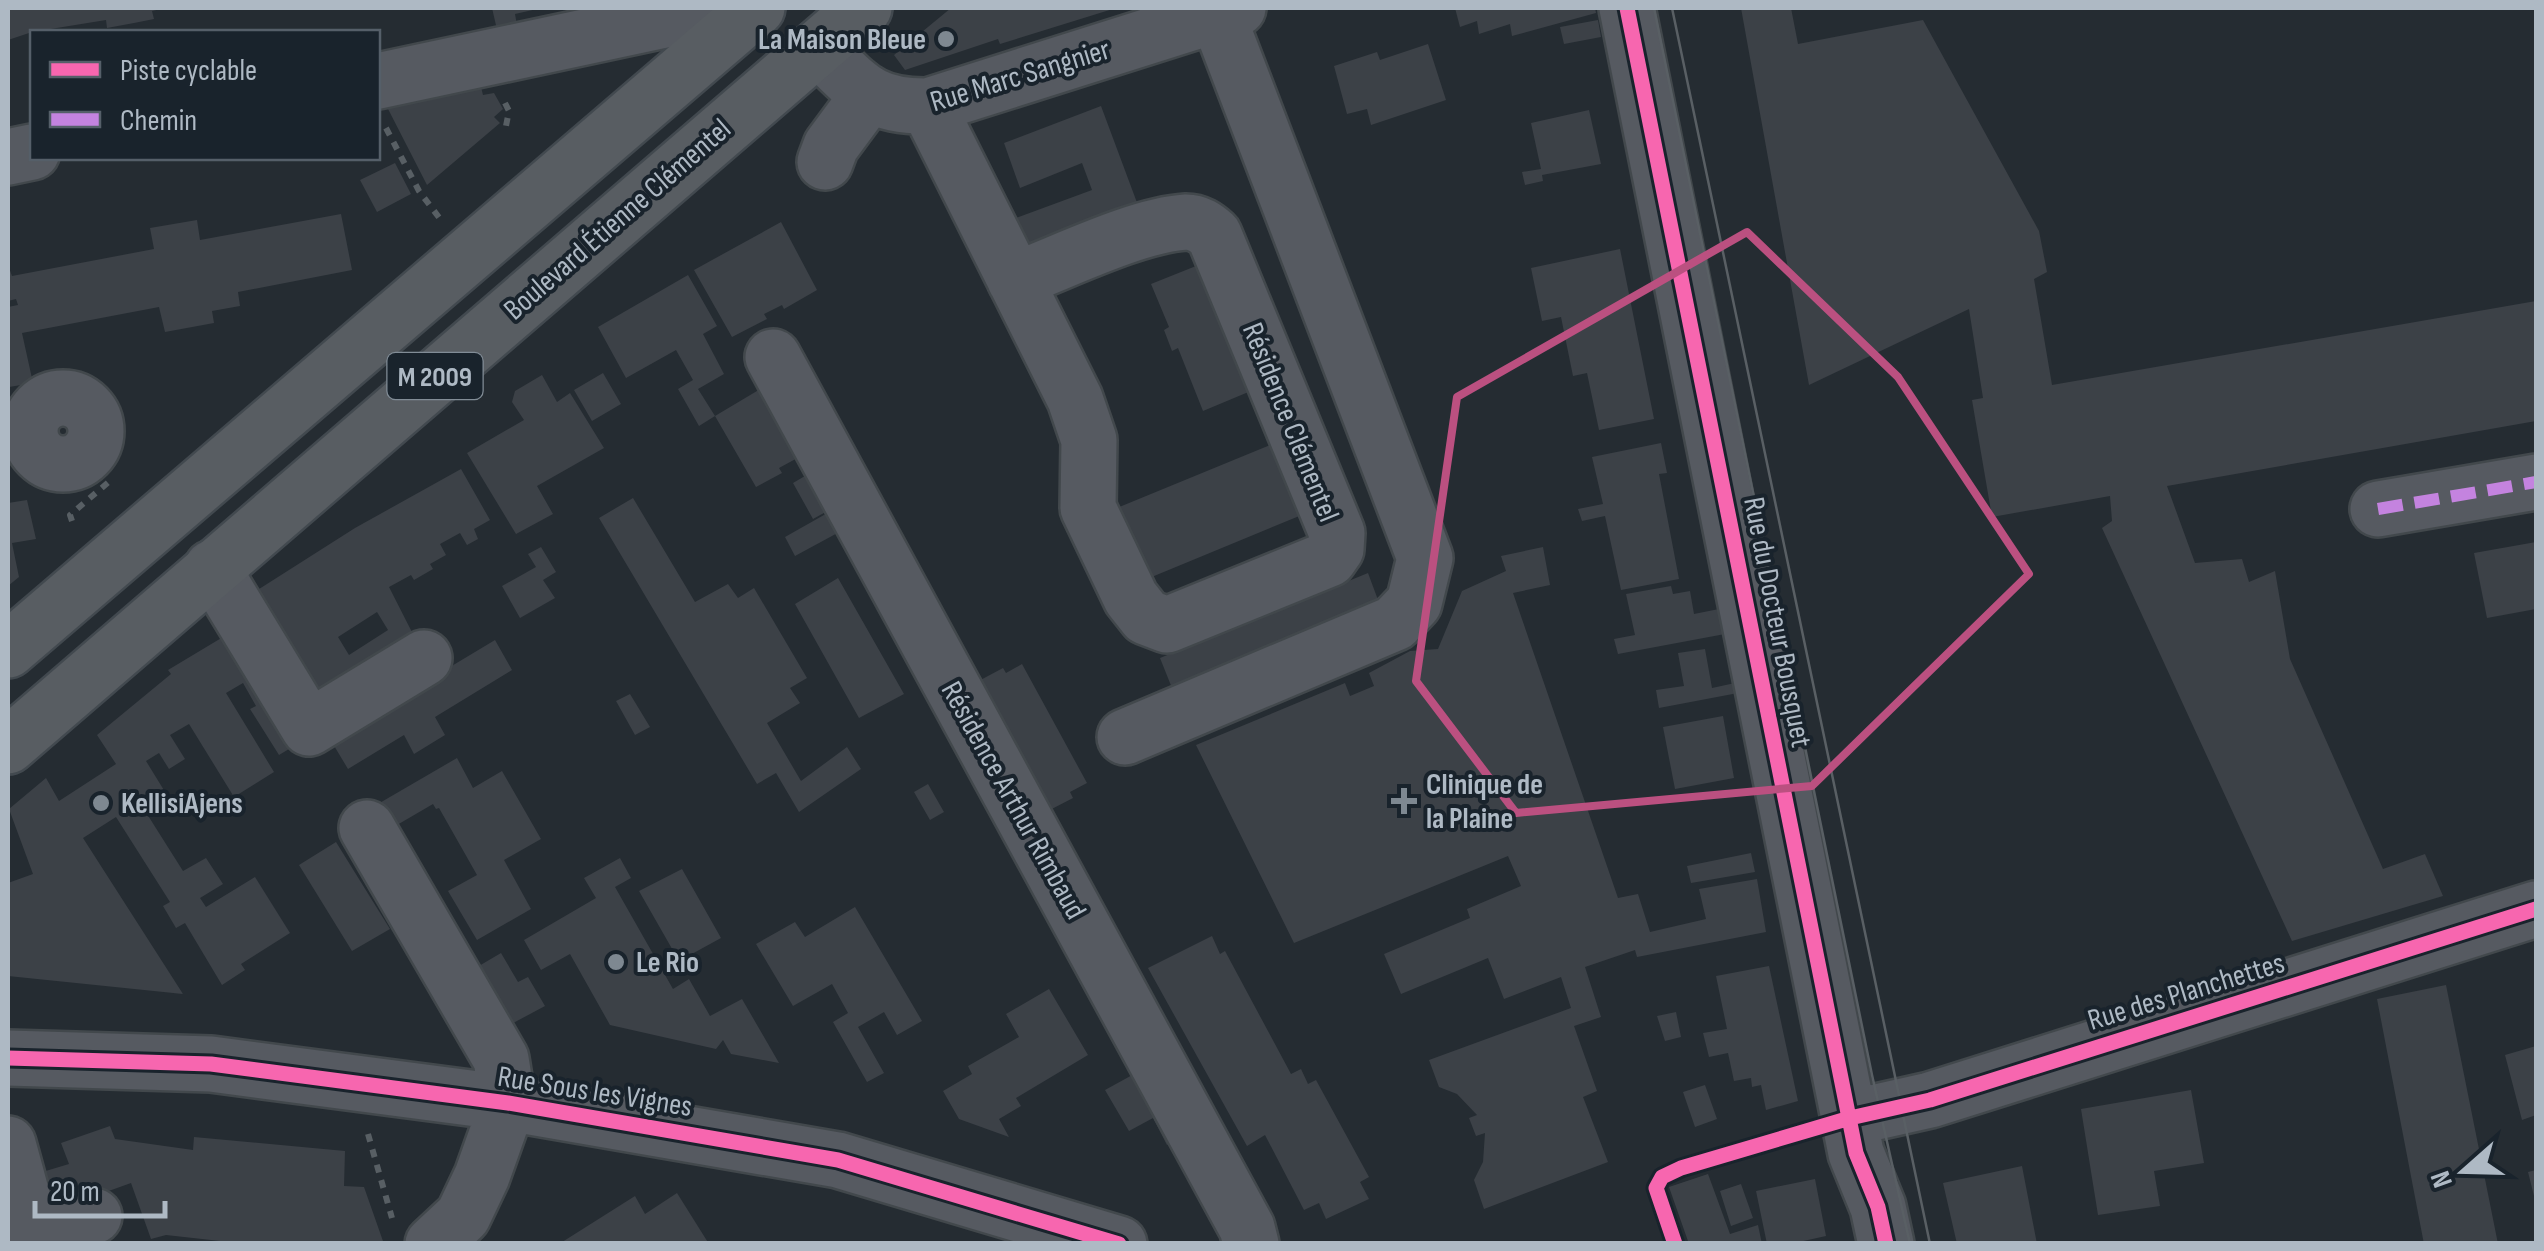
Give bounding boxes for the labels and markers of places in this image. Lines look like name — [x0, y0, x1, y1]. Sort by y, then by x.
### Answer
place label: La Maison Bleue — [758, 22, 926, 58]
marker: La Maison Bleue — [935, 28, 957, 50]
place label: Clinique de la Plaine — [1426, 767, 1543, 837]
place label: KellisiAjens — [121, 786, 243, 822]
marker: Clinique de la Plaine — [1391, 788, 1417, 814]
marker: KellisiAjens — [90, 792, 112, 814]
place label: Le Rio — [636, 945, 699, 981]
marker: Le Rio — [605, 951, 627, 973]

